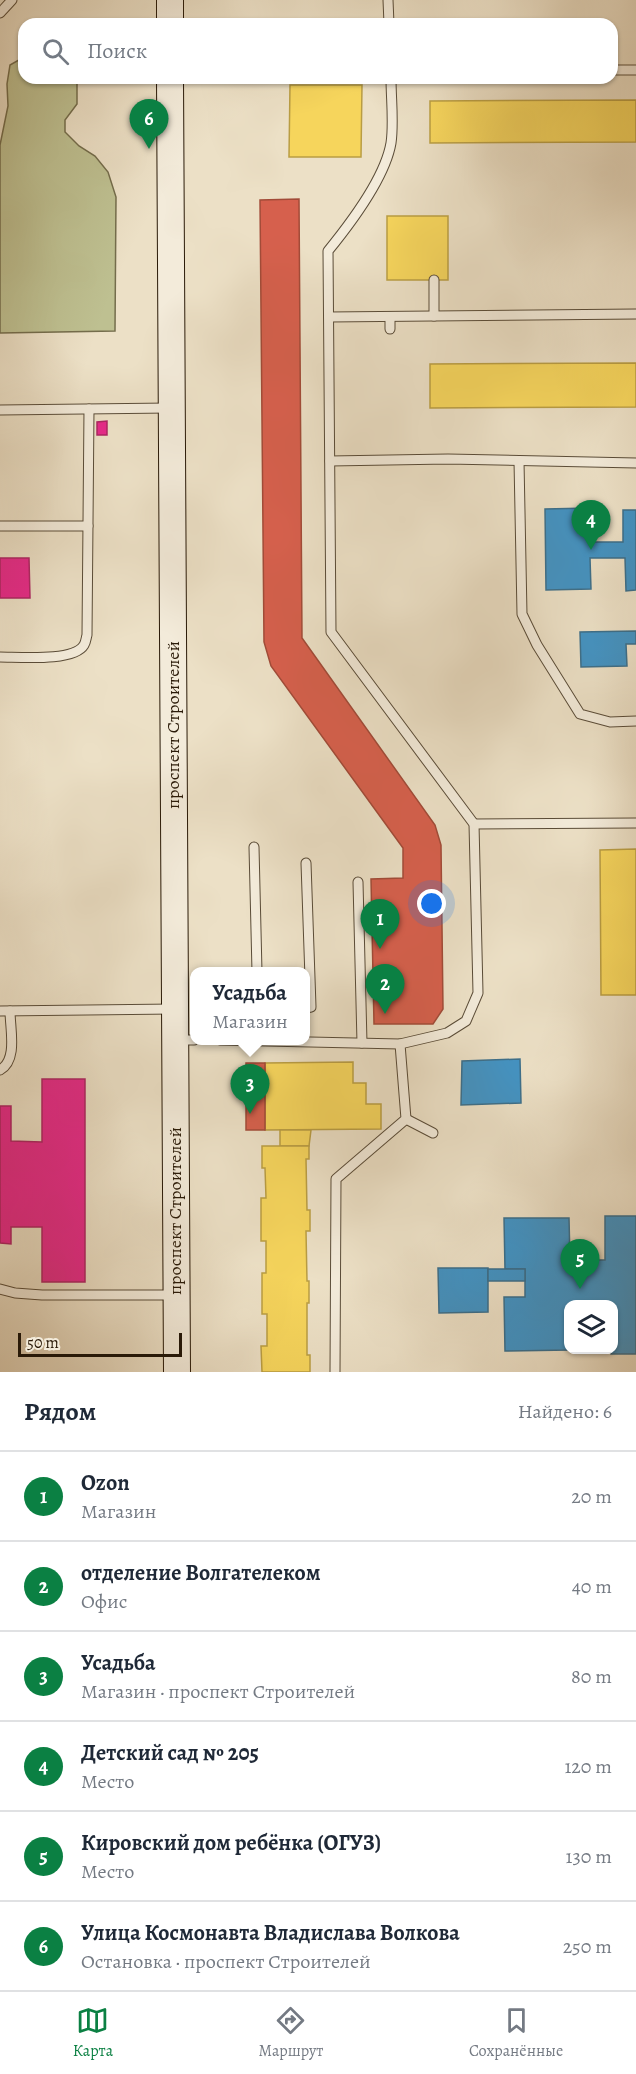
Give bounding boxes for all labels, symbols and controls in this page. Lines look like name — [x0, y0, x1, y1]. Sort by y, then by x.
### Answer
search box — [18, 18, 618, 84]
icon: search — [39, 35, 72, 68]
text: Поиск — [87, 36, 147, 66]
pin: 6 — [130, 100, 168, 149]
pin: 4 — [572, 500, 610, 550]
street label: проспект Строителей — [161, 641, 185, 809]
your location — [417, 889, 446, 918]
pin: 1 — [360, 900, 400, 949]
pin: 2 — [366, 964, 404, 1014]
popup — [190, 967, 310, 1045]
text: Усадьба — [212, 978, 287, 1008]
text: Магазин — [212, 1008, 288, 1035]
pin: 3 — [230, 1064, 270, 1114]
street label: проспект Строителей — [163, 1127, 187, 1295]
pin: 5 — [560, 1240, 600, 1289]
map controls — [564, 1300, 618, 1354]
button: layers — [564, 1300, 618, 1354]
scale bar — [18, 1330, 182, 1358]
text: 50 m — [27, 1332, 59, 1354]
text: Рядом — [24, 1394, 96, 1429]
text: Найдено: 6 — [518, 1398, 612, 1425]
text: Ozon — [81, 1468, 130, 1498]
text: 1 — [40, 1483, 47, 1510]
text: 20 m — [571, 1483, 612, 1510]
text: Магазин — [81, 1498, 156, 1525]
text: отделение Волгателеком — [81, 1558, 321, 1588]
text: 2 — [39, 1573, 48, 1600]
text: 40 m — [572, 1573, 612, 1600]
text: Офис — [81, 1588, 127, 1615]
text: Усадьба — [81, 1648, 156, 1678]
text: 3 — [39, 1663, 48, 1690]
text: 80 m — [571, 1663, 612, 1690]
text: Магазин · проспект Строителей — [81, 1678, 355, 1705]
text: Детский сад № 205 — [81, 1738, 259, 1768]
text: 4 — [39, 1753, 48, 1780]
text: 120 m — [564, 1753, 612, 1780]
text: Место — [81, 1768, 134, 1795]
text: Кировский дом ребёнка (ОГУЗ) — [81, 1828, 381, 1858]
text: 5 — [39, 1843, 48, 1870]
text: 130 m — [566, 1843, 612, 1870]
text: Место — [81, 1858, 134, 1885]
text: Улица Космонавта Владислава Волкова — [81, 1918, 460, 1948]
text: 6 — [39, 1933, 48, 1960]
text: 250 m — [563, 1933, 612, 1960]
text: Остановка · проспект Строителей — [81, 1948, 371, 1975]
tab: Карта — [73, 2004, 113, 2062]
tab: Маршрут — [259, 2004, 323, 2062]
tab: Сохранённые — [469, 2004, 563, 2062]

